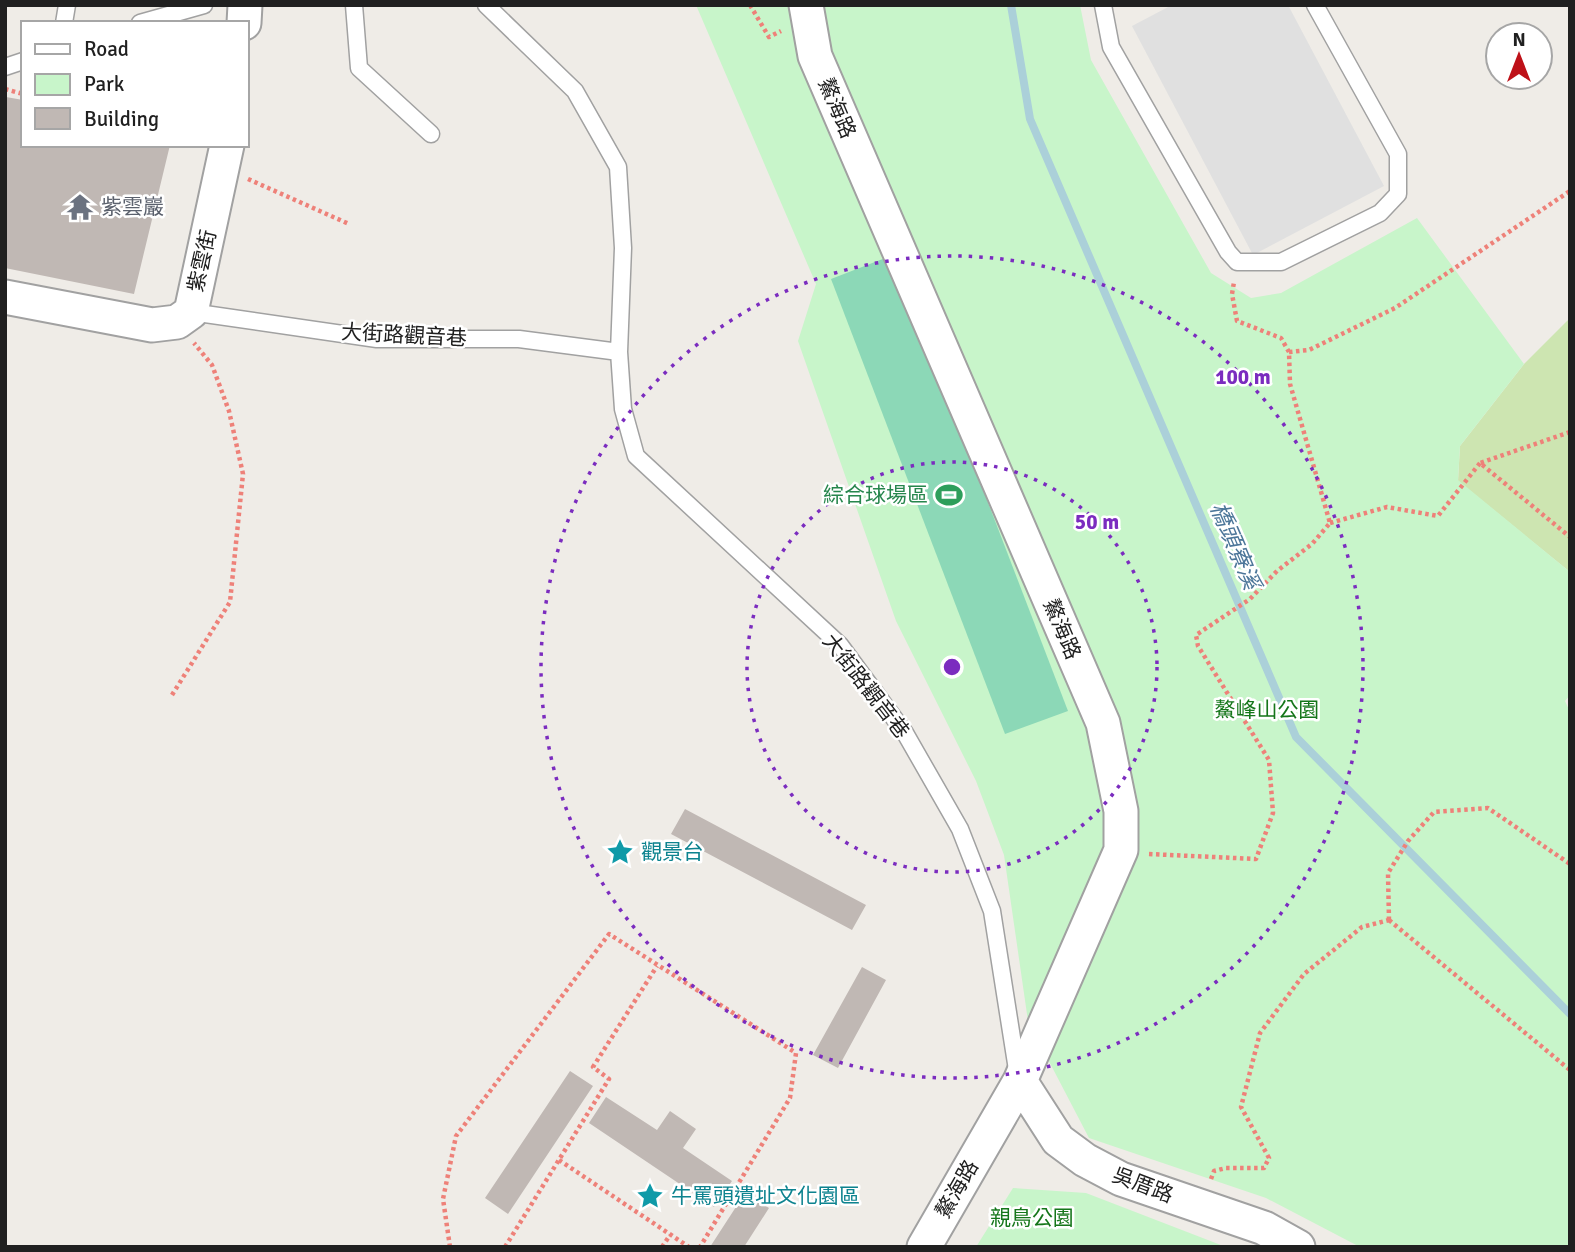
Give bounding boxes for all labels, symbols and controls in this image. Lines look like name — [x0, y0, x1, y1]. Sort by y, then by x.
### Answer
legend — [21, 21, 248, 147]
north arrow — [1484, 21, 1554, 91]
text: N — [1512, 28, 1526, 52]
text: Road — [84, 36, 129, 62]
text: Park — [84, 71, 125, 97]
street label: 鰲海路 — [813, 74, 861, 142]
text: Building — [84, 106, 159, 132]
temple icon: 紫雲巖 — [65, 192, 95, 222]
place label: 紫雲巖 — [101, 194, 164, 220]
street label: 紫雲街 — [182, 227, 222, 295]
street label: 大街路觀音巷 — [340, 319, 468, 351]
text: 100 m — [1215, 364, 1271, 390]
sports icon: 綜合球場區 — [934, 480, 964, 510]
place label: 綜合球場區 — [823, 482, 928, 508]
water label: 橋頭寮溪 — [1204, 498, 1267, 597]
text: 50 m — [1075, 509, 1119, 535]
street label: 鰲海路 — [1038, 595, 1086, 663]
street label: 大街路觀音巷 — [817, 628, 915, 744]
centre of rings — [940, 655, 964, 679]
park label: 鰲峰山公園 — [1215, 697, 1320, 723]
place icon: 觀景台 — [605, 837, 635, 867]
place label: 觀景台 — [641, 839, 704, 865]
street label: 鰲海路 — [930, 1155, 984, 1223]
street label: 吳厝路 — [1109, 1162, 1177, 1208]
place icon: 牛罵頭遺址文化園區 — [635, 1181, 665, 1211]
place label: 牛罵頭遺址文化園區 — [671, 1183, 860, 1209]
park label: 親鳥公園 — [990, 1205, 1074, 1231]

